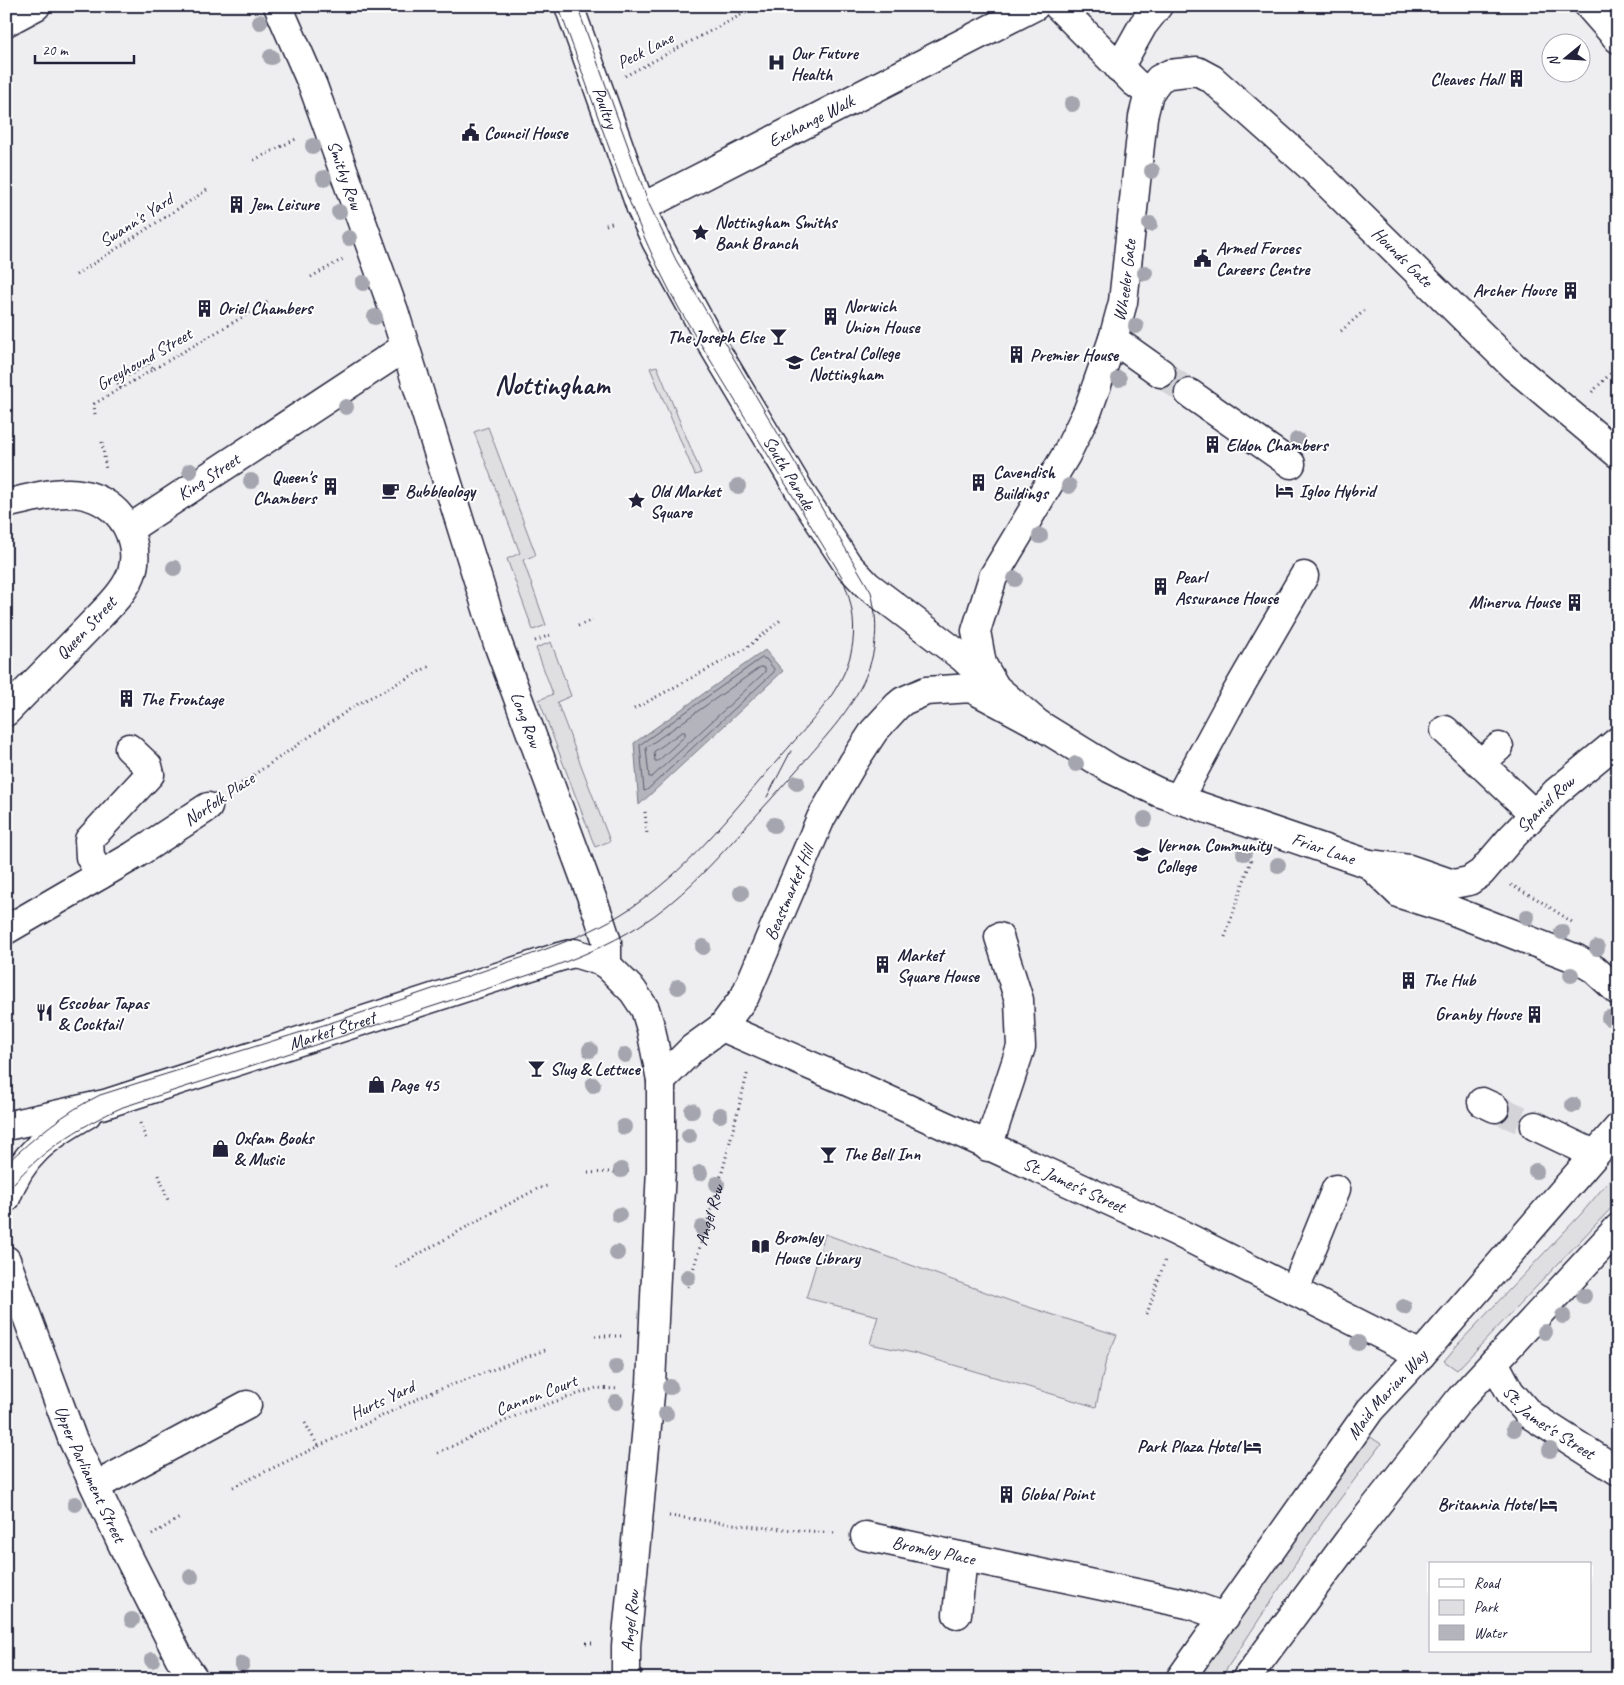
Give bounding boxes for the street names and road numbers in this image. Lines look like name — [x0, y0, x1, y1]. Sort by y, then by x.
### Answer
street label: Peck Lane — [613, 26, 678, 73]
street label: Poultry — [588, 84, 623, 133]
street label: Exchange Walk — [765, 89, 859, 152]
street label: Smithy Row — [323, 137, 368, 214]
street label: Swann's Yard — [95, 186, 179, 252]
street label: Hounds Gate — [1367, 222, 1438, 292]
street label: Wheeler Gate — [1107, 237, 1141, 323]
street label: Greyhound Street — [92, 322, 198, 395]
street label: South Parade — [758, 432, 820, 515]
street label: King Street — [173, 447, 245, 505]
street label: Queen Street — [51, 590, 122, 664]
street label: Long Row — [506, 689, 547, 752]
street label: Norfolk Place — [179, 767, 259, 831]
street label: Spaniel Row — [1511, 769, 1580, 837]
street label: Friar Lane — [1289, 828, 1359, 870]
street label: Beastmarket Hill — [759, 839, 820, 943]
street label: Market Street — [286, 1005, 381, 1055]
street label: St. James's Street — [1020, 1152, 1131, 1219]
street label: Angel Row — [690, 1181, 729, 1248]
street label: Maid Marian Way — [1342, 1344, 1433, 1444]
street label: Cannon Court — [492, 1369, 582, 1421]
street label: Hurts Yard — [346, 1374, 420, 1424]
street label: St. James's Street — [1498, 1382, 1601, 1465]
street label: Upper Parliament Street — [50, 1402, 132, 1548]
street label: Bromley Place — [890, 1531, 978, 1570]
street label: Angel Row — [616, 1587, 644, 1653]

